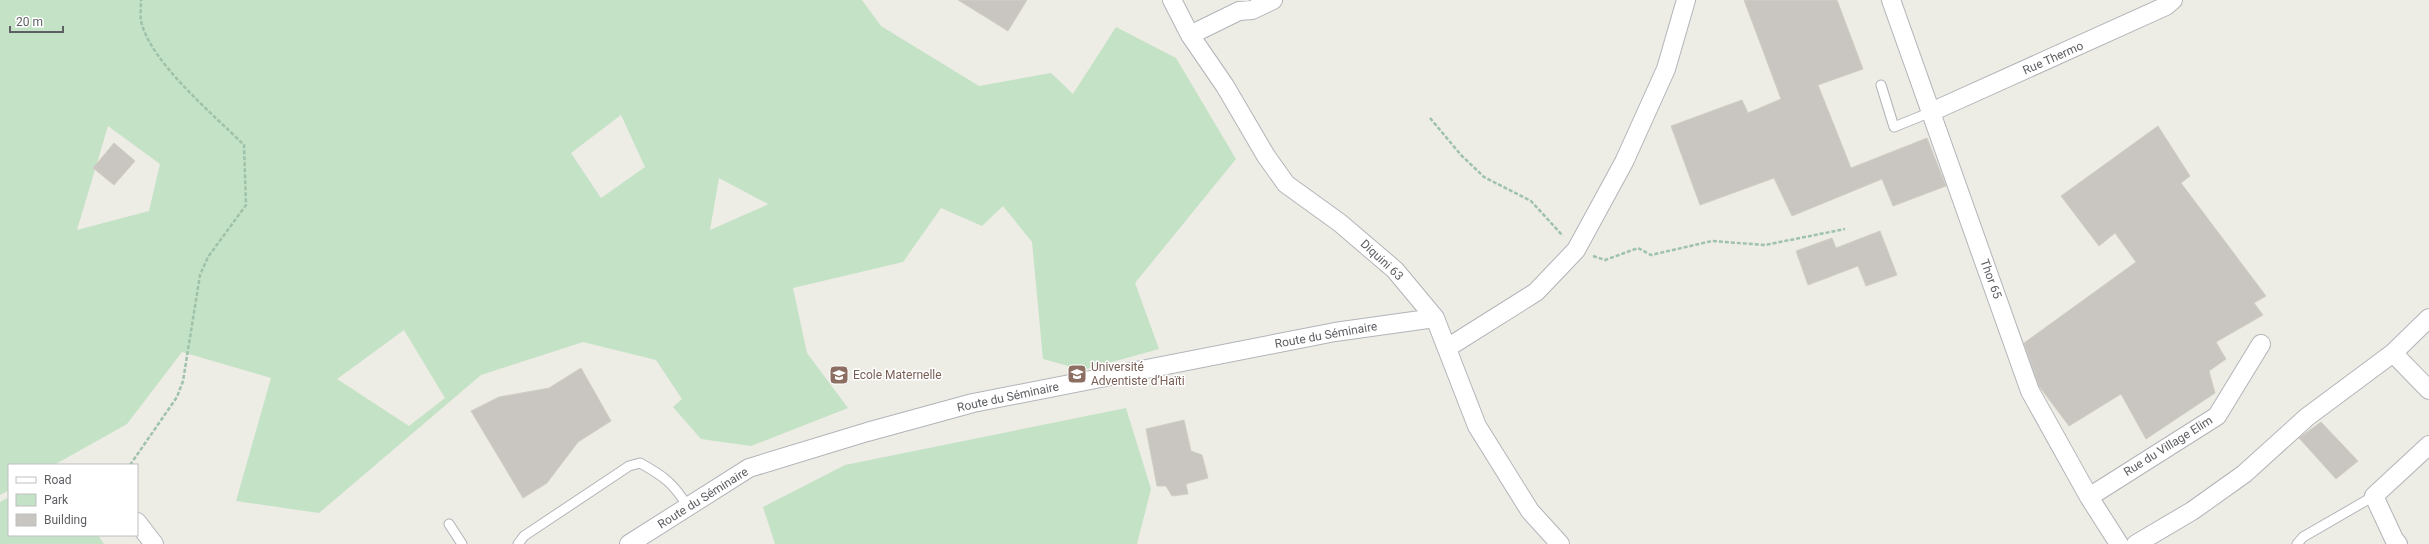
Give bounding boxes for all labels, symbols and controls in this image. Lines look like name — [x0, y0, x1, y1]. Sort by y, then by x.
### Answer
scale bar — [10, 8, 63, 34]
text: 20 m — [16, 15, 43, 29]
street label: Rue Thermo — [2021, 38, 2086, 78]
street label: Diquini 63 — [1358, 237, 1406, 283]
street label: Thor 65 — [1977, 257, 2005, 301]
street label: Route du Séminaire — [1274, 319, 1378, 351]
place label: Université Adventiste d’Haïti — [1091, 360, 1185, 388]
school or university icon: Université Adventiste d’Haïti — [1066, 363, 1088, 385]
school or university icon: Ecole Maternelle — [828, 364, 850, 386]
place label: Ecole Maternelle — [853, 368, 942, 382]
street label: Route du Séminaire — [956, 379, 1060, 415]
street label: Rue du Village Elim — [2121, 413, 2215, 479]
legend — [8, 464, 138, 536]
street label: Route du Séminaire — [655, 465, 751, 531]
text: Road — [44, 473, 72, 487]
text: Park — [44, 493, 69, 507]
text: Building — [44, 513, 87, 527]

